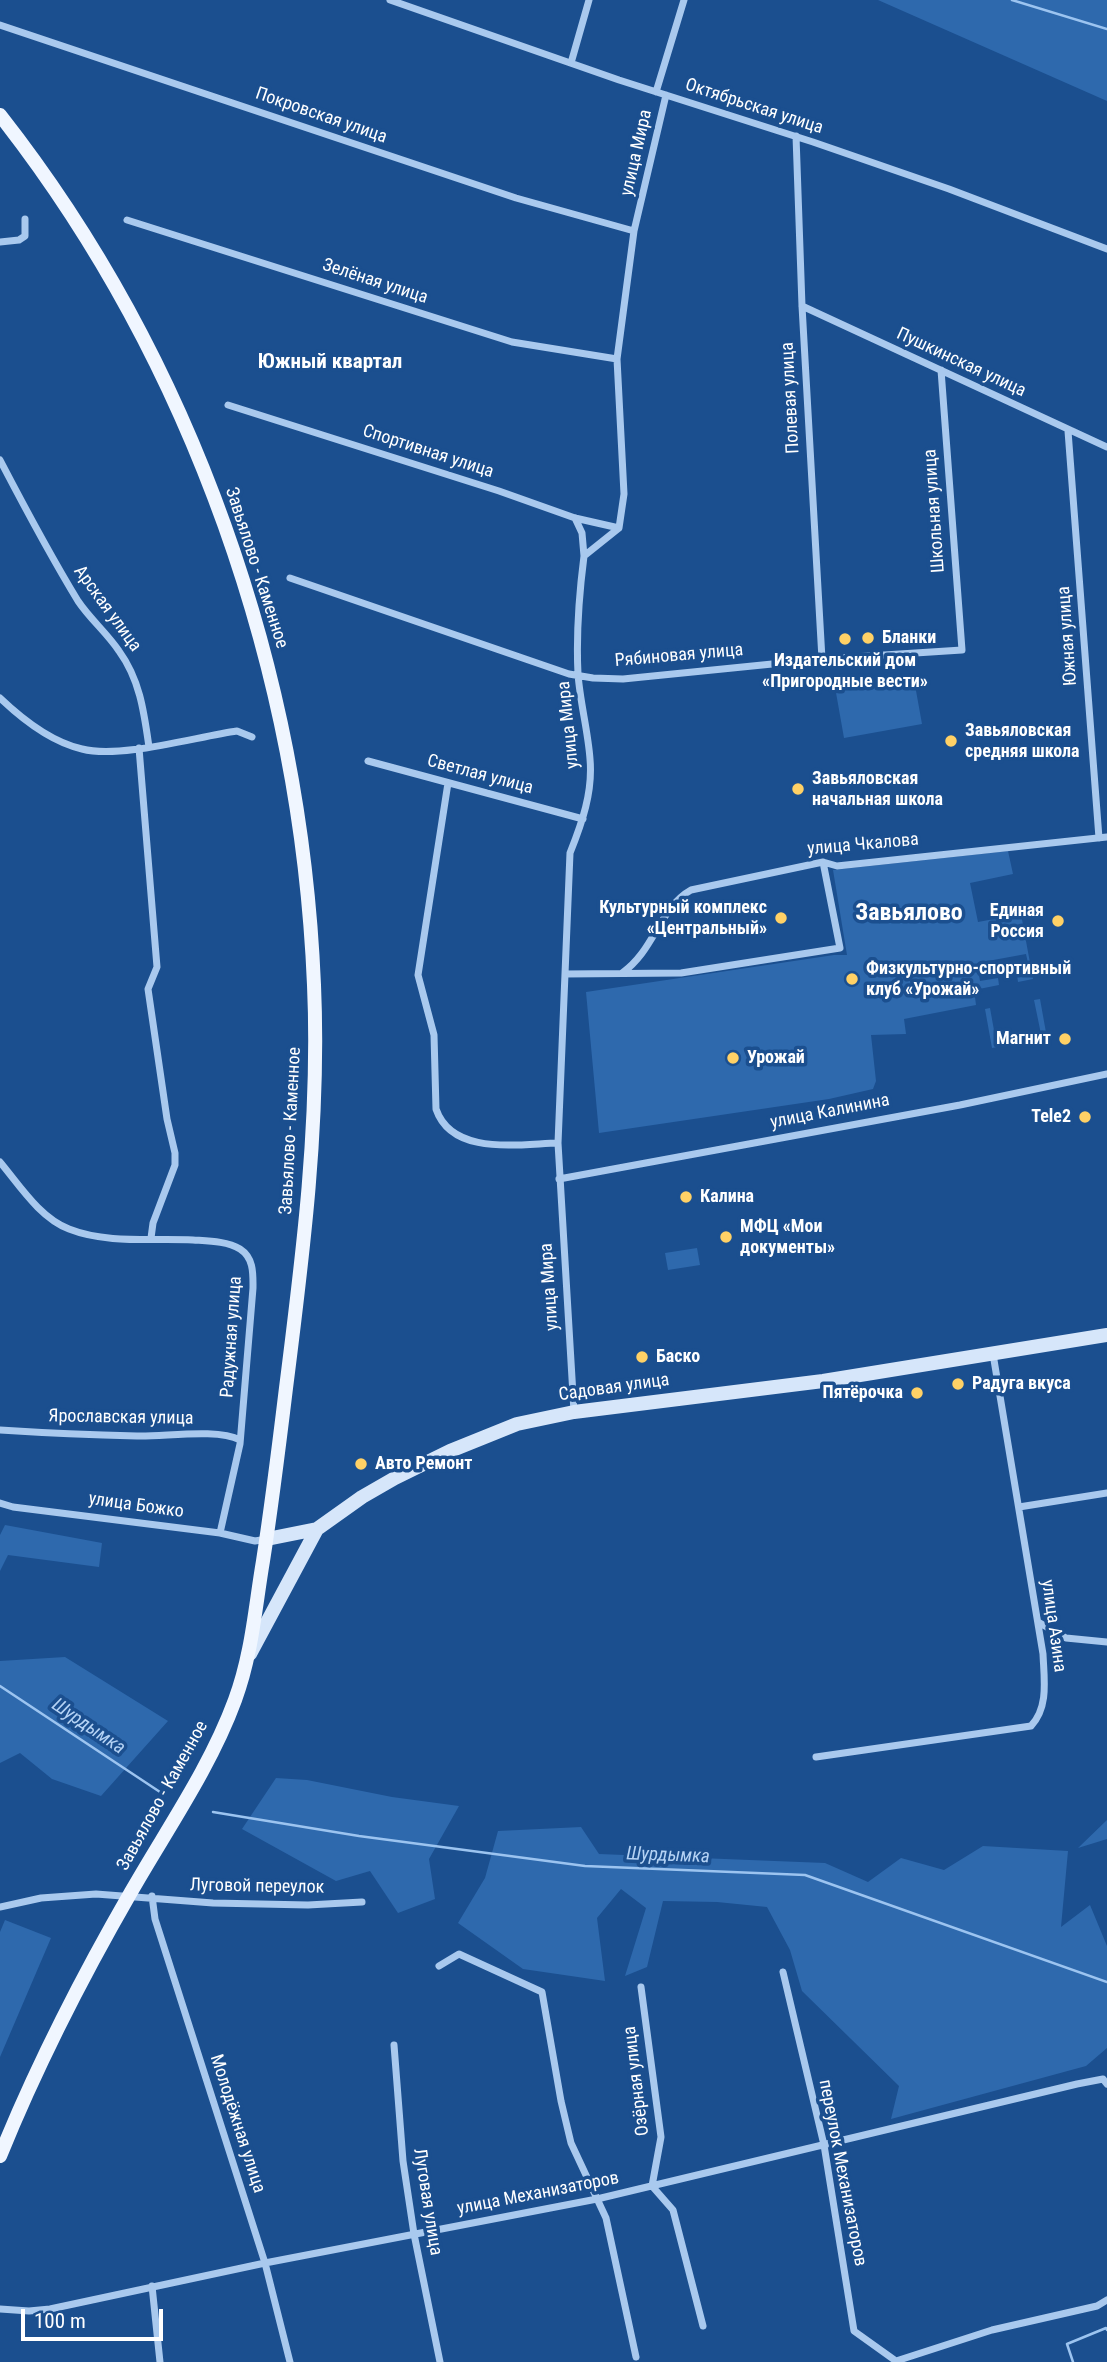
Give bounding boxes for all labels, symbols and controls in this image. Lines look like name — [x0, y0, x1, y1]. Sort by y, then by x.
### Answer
street label: Октябрьская улица — [682, 75, 826, 139]
street label: Покровская улица — [252, 83, 390, 149]
street label: улица Мира — [617, 108, 657, 198]
street label: Зелёная улица — [320, 255, 430, 309]
street label: Пушкинская улица — [893, 324, 1029, 402]
street label: Полевая улица — [777, 342, 805, 454]
district label: Южный квартал — [258, 350, 402, 376]
street label: Спортивная улица — [360, 421, 496, 483]
street label: Школьная улица — [920, 448, 950, 574]
street label: Завьялово - Каменное — [220, 485, 292, 651]
street label: Арская улица — [69, 562, 145, 656]
street label: Южная улица — [1054, 585, 1082, 687]
place label: Бланки — [882, 627, 936, 649]
marker: Бланки — [860, 630, 876, 646]
marker: Издательский дом «Пригородные вести» — [837, 631, 853, 647]
street label: Рябиновая улица — [614, 640, 744, 672]
place label: Издательский дом «Пригородные вести» — [762, 650, 928, 692]
street label: улица Мира — [554, 680, 584, 770]
place label: Завьяловская средняя школа — [965, 720, 1080, 762]
marker: Завьяловская средняя школа — [943, 733, 959, 749]
street label: Светлая улица — [425, 750, 535, 800]
place label: Завьяловская начальная школа — [812, 768, 943, 810]
marker: Завьяловская начальная школа — [790, 781, 806, 797]
street label: улица Чкалова — [806, 829, 920, 861]
place label: Культурный комплекс «Центральный» — [599, 897, 767, 940]
district label: Завьялово — [855, 900, 963, 928]
place label: Единая Россия — [990, 900, 1044, 942]
marker: Культурный комплекс «Центральный» — [773, 910, 789, 926]
marker: Единая Россия — [1050, 913, 1066, 929]
place label: Физкультурно-спортивный клуб «Урожай» — [866, 958, 1071, 1000]
marker: Физкультурно-спортивный клуб «Урожай» — [844, 971, 860, 987]
place label: Магнит — [996, 1028, 1051, 1050]
marker: Магнит — [1057, 1031, 1073, 1047]
street label: Завьялово - Каменное — [276, 1047, 306, 1215]
place label: Урожай — [747, 1047, 805, 1069]
marker: Урожай — [725, 1050, 741, 1066]
street label: улица Калинина — [769, 1090, 891, 1134]
place label: Tele2 — [1031, 1106, 1071, 1128]
marker: Tele2 — [1077, 1109, 1093, 1125]
place label: Калина — [700, 1186, 754, 1208]
marker: Калина — [678, 1189, 694, 1205]
place label: МФЦ «Мои документы» — [740, 1216, 835, 1258]
marker: МФЦ «Мои документы» — [718, 1229, 734, 1245]
street label: улица Мира — [536, 1242, 564, 1332]
street label: Радужная улица — [217, 1276, 247, 1398]
place label: Баско — [656, 1346, 700, 1368]
marker: Баско — [634, 1349, 650, 1365]
street label: Садовая улица — [557, 1370, 671, 1406]
place label: Радуга вкуса — [972, 1373, 1071, 1395]
marker: Радуга вкуса — [950, 1376, 966, 1392]
place label: Пятёрочка — [823, 1382, 903, 1404]
marker: Пятёрочка — [909, 1385, 925, 1401]
street label: Ярославская улица — [48, 1406, 194, 1430]
place label: Авто Ремонт — [375, 1453, 472, 1475]
marker: Авто Ремонт — [353, 1456, 369, 1472]
street label: улица Божко — [87, 1489, 185, 1523]
street label: улица Азина — [1036, 1578, 1070, 1674]
water label: Шурдымка — [47, 1694, 129, 1760]
street label: Завьялово - Каменное — [113, 1717, 213, 1875]
water label: Шурдымка — [626, 1843, 710, 1869]
street label: Луговой переулок — [190, 1875, 324, 1899]
street label: Озёрная улица — [620, 2025, 654, 2137]
street label: Молодёжная улица — [204, 2052, 270, 2196]
street label: переулок Механизаторов — [813, 2078, 871, 2268]
street label: Луговая улица — [408, 2147, 446, 2257]
street label: улица Механизаторов — [455, 2168, 621, 2220]
scale bar — [24, 2296, 166, 2340]
text: 100 m — [34, 2309, 86, 2333]

